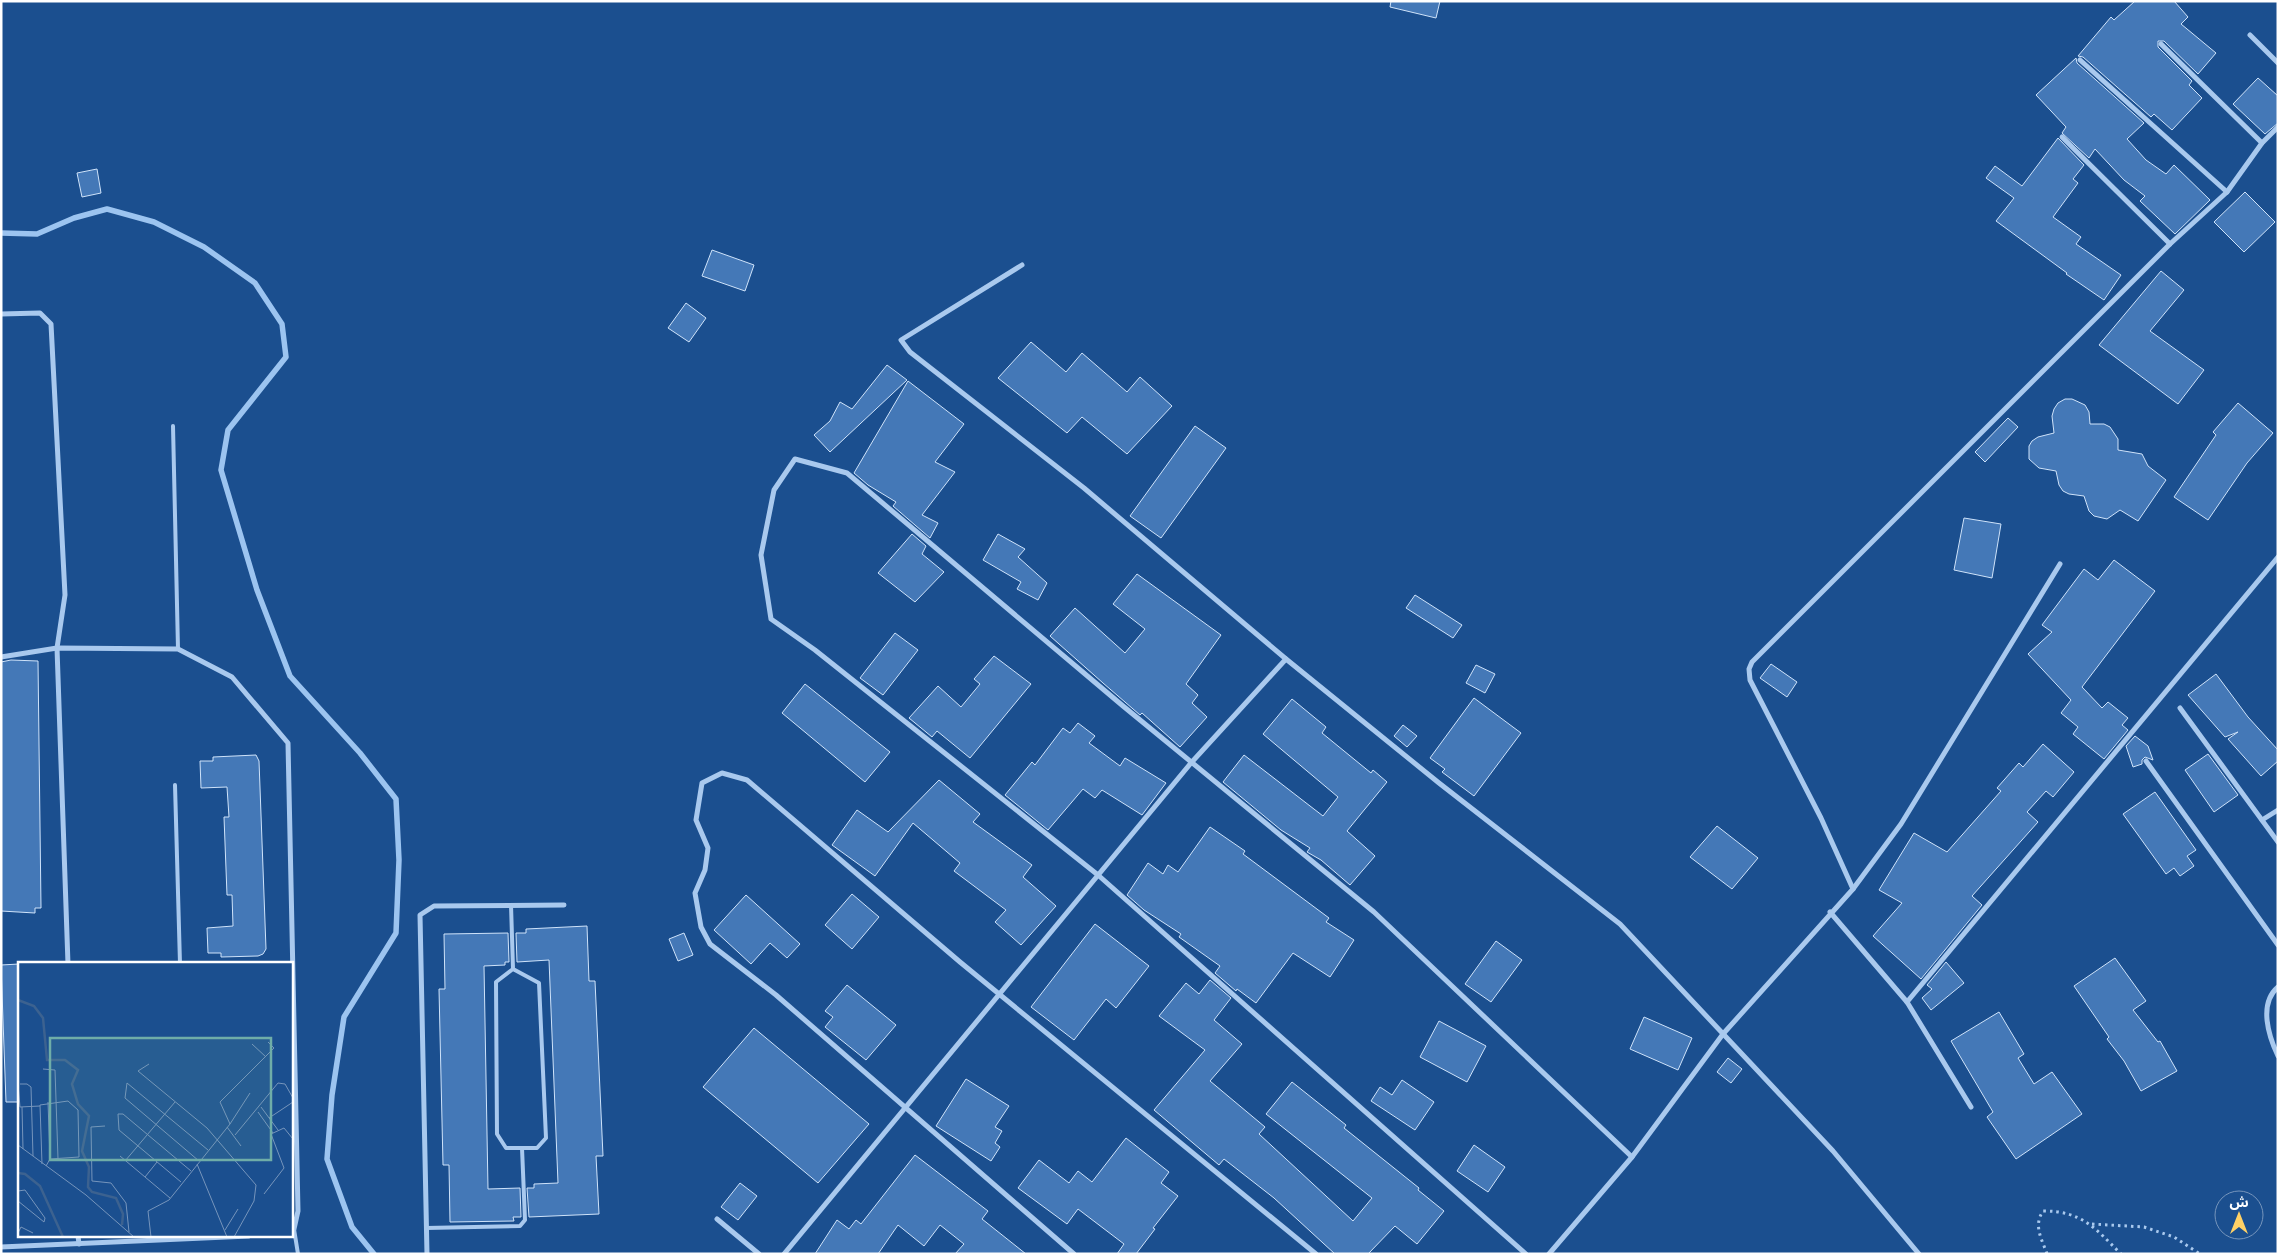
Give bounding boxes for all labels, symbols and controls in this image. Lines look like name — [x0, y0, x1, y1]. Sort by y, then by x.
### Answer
inset map — [18, 962, 292, 1238]
north arrow — [2214, 1190, 2264, 1240]
text: ش — [2229, 1191, 2249, 1212]

